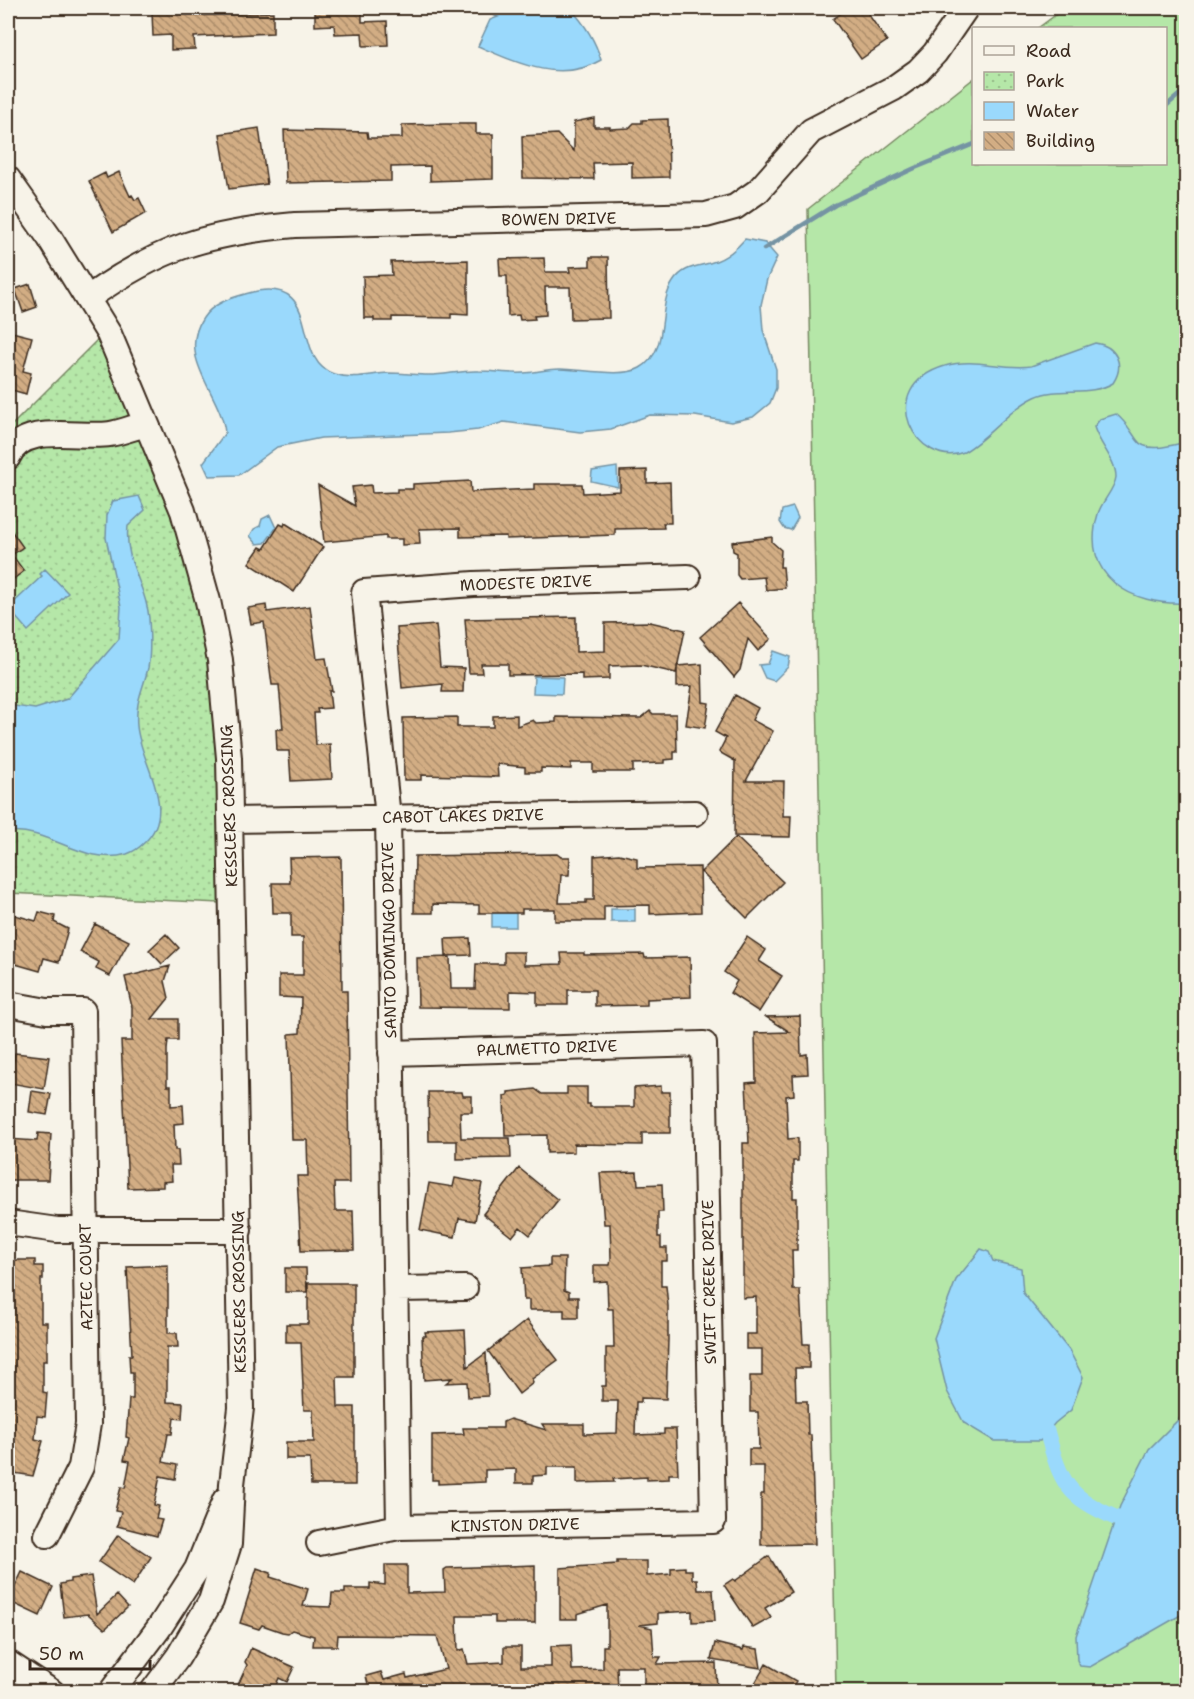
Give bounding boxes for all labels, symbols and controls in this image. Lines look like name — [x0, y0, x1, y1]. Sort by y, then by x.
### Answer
legend — [972, 27, 1167, 165]
text: Road — [1026, 39, 1071, 63]
text: Park — [1026, 69, 1065, 93]
text: Water — [1026, 99, 1079, 123]
text: Building — [1026, 129, 1095, 153]
street label: BOWEN DRIVE — [501, 207, 617, 231]
street label: MODESTE DRIVE — [460, 570, 592, 596]
street label: KESSLERS CROSSING — [216, 724, 242, 888]
street label: CABOT LAKES DRIVE — [382, 804, 544, 828]
street label: SANTO DOMINGO DRIVE — [377, 842, 401, 1038]
street label: PALMETTO DRIVE — [476, 1035, 618, 1061]
street label: SWIFT CREEK DRIVE — [697, 1199, 721, 1365]
street label: KESSLERS CROSSING — [227, 1211, 251, 1373]
street label: AZTEC COURT — [75, 1223, 97, 1331]
street label: KINSTON DRIVE — [450, 1513, 580, 1537]
scale bar — [30, 1633, 150, 1671]
text: 50 m — [39, 1642, 84, 1666]

